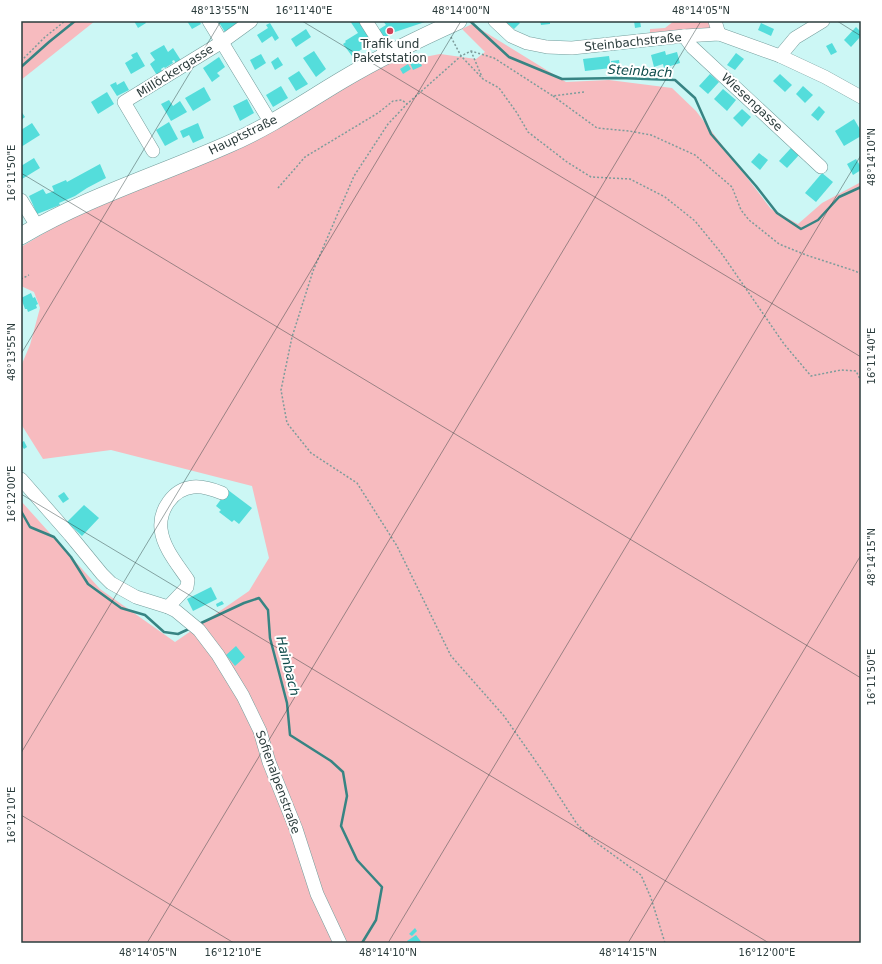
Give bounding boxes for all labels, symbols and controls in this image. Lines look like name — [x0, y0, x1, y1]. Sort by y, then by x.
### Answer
text: 48°13'55"N — [191, 5, 249, 16]
text: 16°11'40"E — [276, 5, 332, 16]
text: 48°14'00"N — [432, 5, 490, 16]
text: 48°14'05"N — [672, 5, 730, 16]
marker: Trafik und Paketstation — [385, 26, 395, 36]
street label: Steinbachstraße — [584, 30, 682, 54]
place label: Trafik und Paketstation — [353, 37, 427, 65]
street label: Millöckergasse — [134, 42, 216, 100]
water label: Steinbach — [607, 62, 673, 80]
street label: Wiesengasse — [719, 70, 785, 134]
street label: Hauptstraße — [206, 112, 280, 158]
text: 48°14'10"N — [866, 128, 877, 186]
text: 16°11'50"E — [6, 145, 17, 201]
text: 48°13'55"N — [6, 323, 17, 381]
text: 16°11'40"E — [866, 328, 877, 384]
text: 16°12'00"E — [6, 466, 17, 522]
text: 48°14'15"N — [866, 528, 877, 586]
water label: Hainbach — [273, 634, 303, 698]
text: 16°11'50"E — [866, 649, 877, 705]
street label: Sofienalpenstraße — [253, 728, 303, 836]
text: 16°12'10"E — [6, 787, 17, 843]
text: 48°14'05"N — [119, 947, 177, 958]
text: 16°12'10"E — [205, 947, 261, 958]
text: 48°14'10"N — [359, 947, 417, 958]
text: 48°14'15"N — [599, 947, 657, 958]
text: 16°12'00"E — [739, 947, 795, 958]

